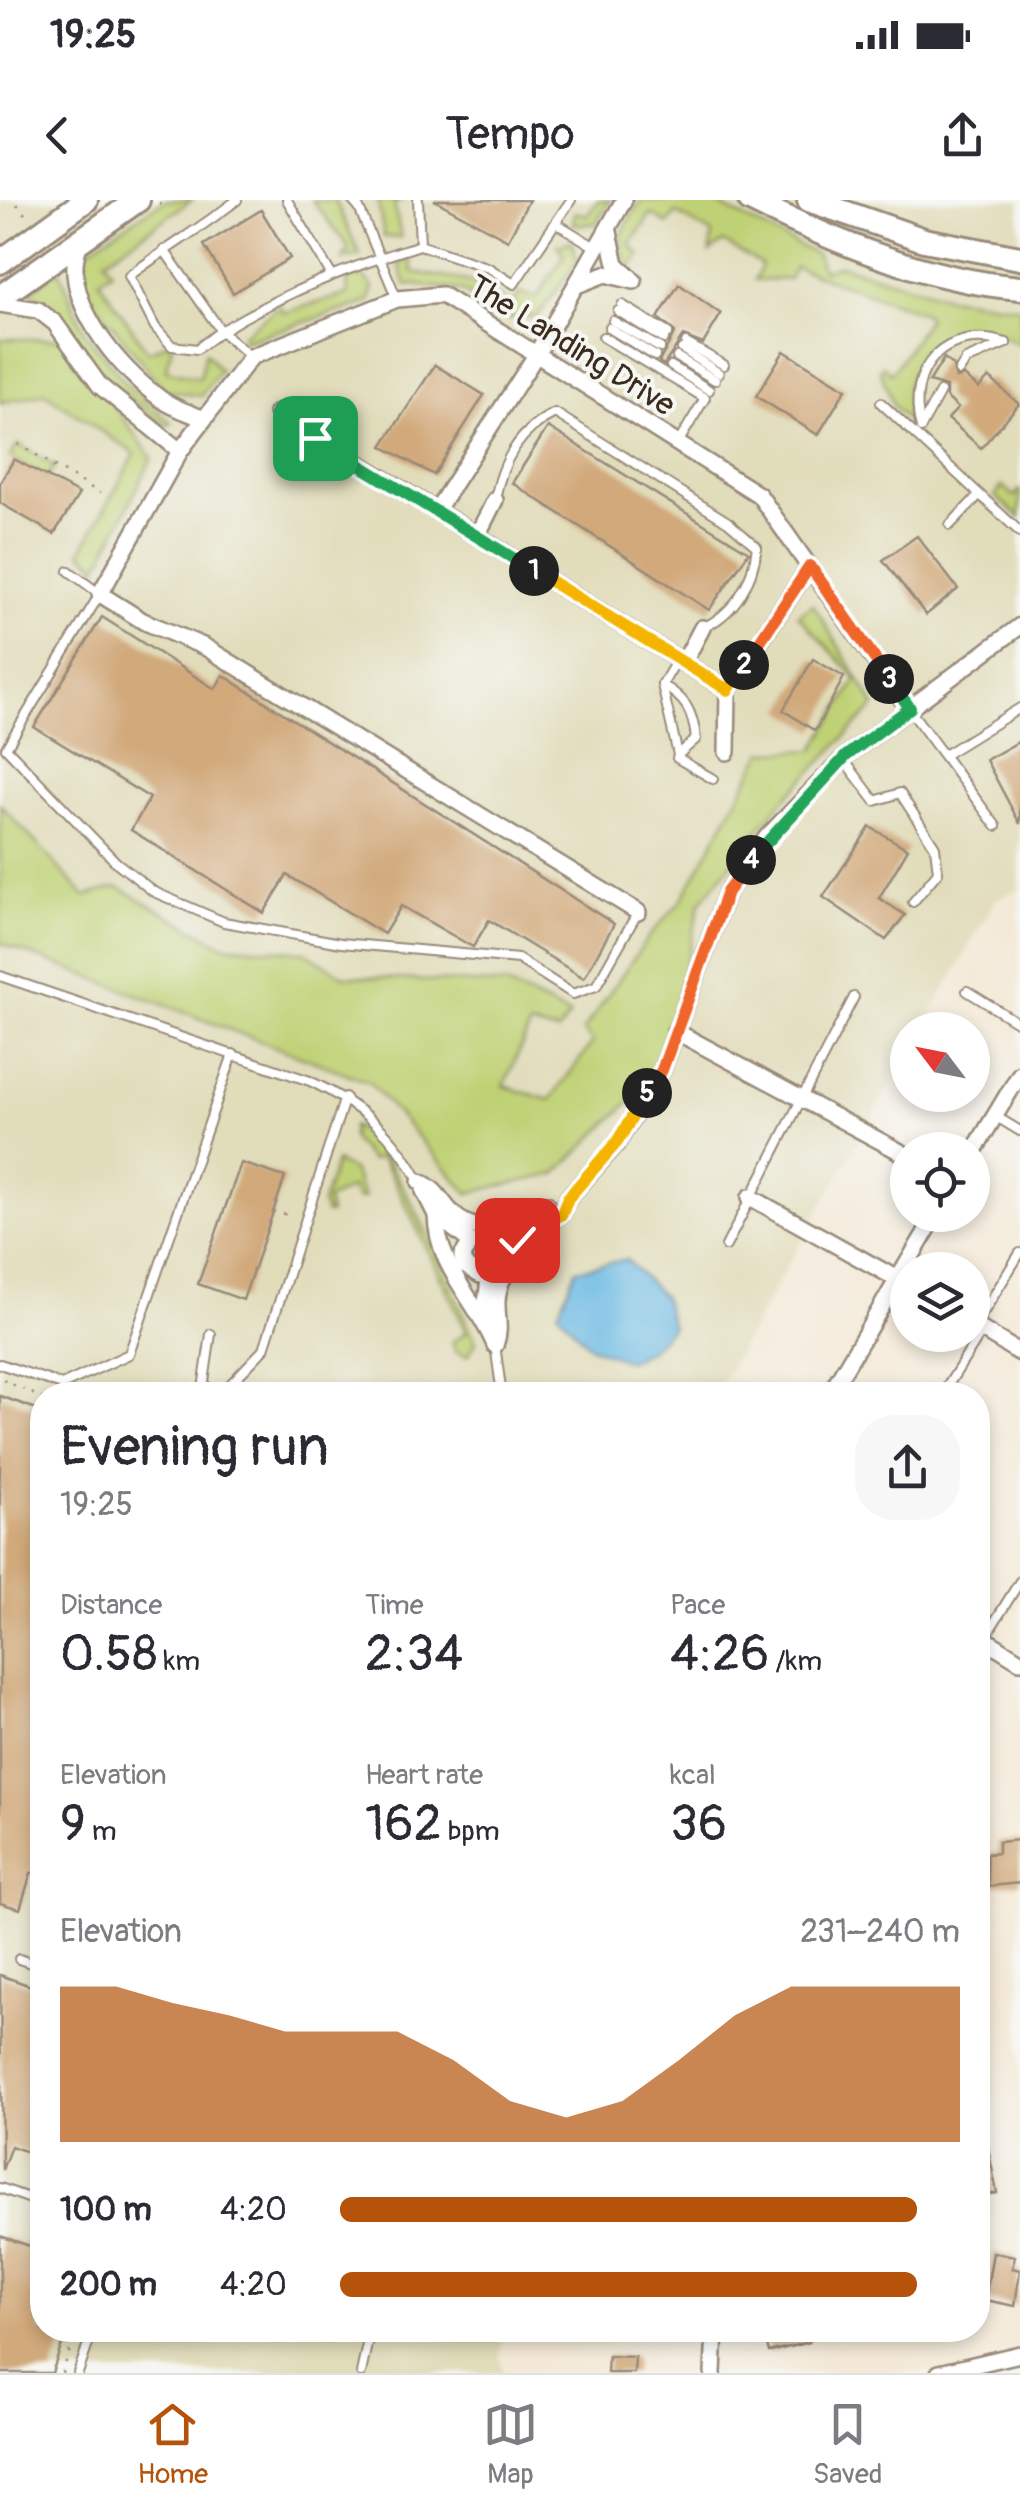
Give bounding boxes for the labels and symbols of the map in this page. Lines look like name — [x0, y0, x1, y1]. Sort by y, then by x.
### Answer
street label: The Landing Drive — [461, 266, 682, 425]
pin — [273, 396, 358, 481]
pin: 1 — [509, 546, 559, 596]
pin: 2 — [719, 640, 769, 690]
pin: 3 — [864, 654, 914, 704]
pin: 4 — [726, 835, 776, 885]
north arrow — [890, 1012, 990, 1112]
pin: 5 — [622, 1068, 672, 1118]
pin — [475, 1198, 560, 1283]

